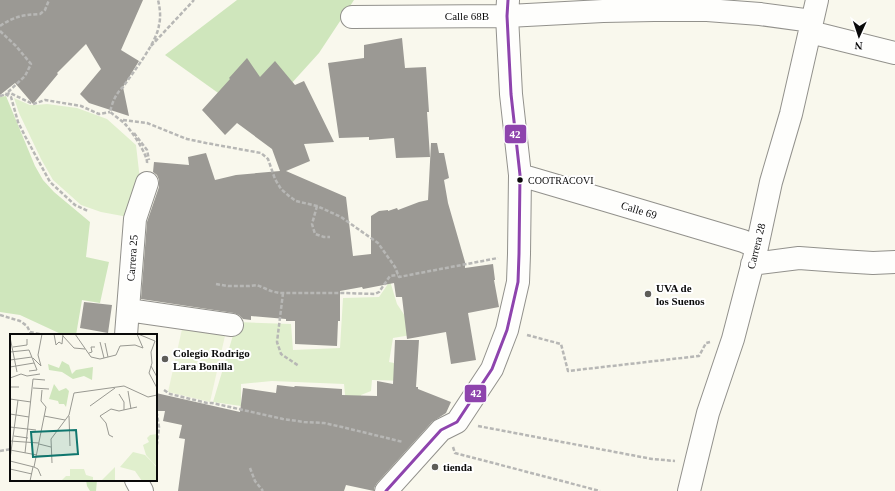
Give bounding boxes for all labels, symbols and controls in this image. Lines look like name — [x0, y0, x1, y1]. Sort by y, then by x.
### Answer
street label: Calle 68B — [445, 10, 489, 22]
north arrow — [839, 16, 879, 56]
text: N — [854, 40, 863, 52]
line badge: 42 — [504, 124, 527, 144]
text: 42 — [510, 128, 521, 140]
marker: COOTRACOVI — [515, 175, 525, 185]
place label: COOTRACOVI — [528, 175, 594, 186]
street label: Calle 69 — [620, 199, 659, 221]
street label: Carrera 28 — [745, 221, 768, 270]
street label: Carrera 25 — [124, 234, 140, 282]
place label: UVA de los Suenos — [656, 282, 705, 307]
marker: UVA de los Suenos — [643, 289, 653, 299]
inset map — [10, 334, 157, 481]
place label: Colegio Rodrigo Lara Bonilla — [173, 347, 250, 372]
marker: Colegio Rodrigo Lara Bonilla — [160, 354, 170, 364]
line badge: 42 — [464, 384, 487, 403]
text: 42 — [471, 387, 482, 399]
place label: tienda — [443, 461, 473, 473]
marker: tienda — [430, 462, 440, 472]

